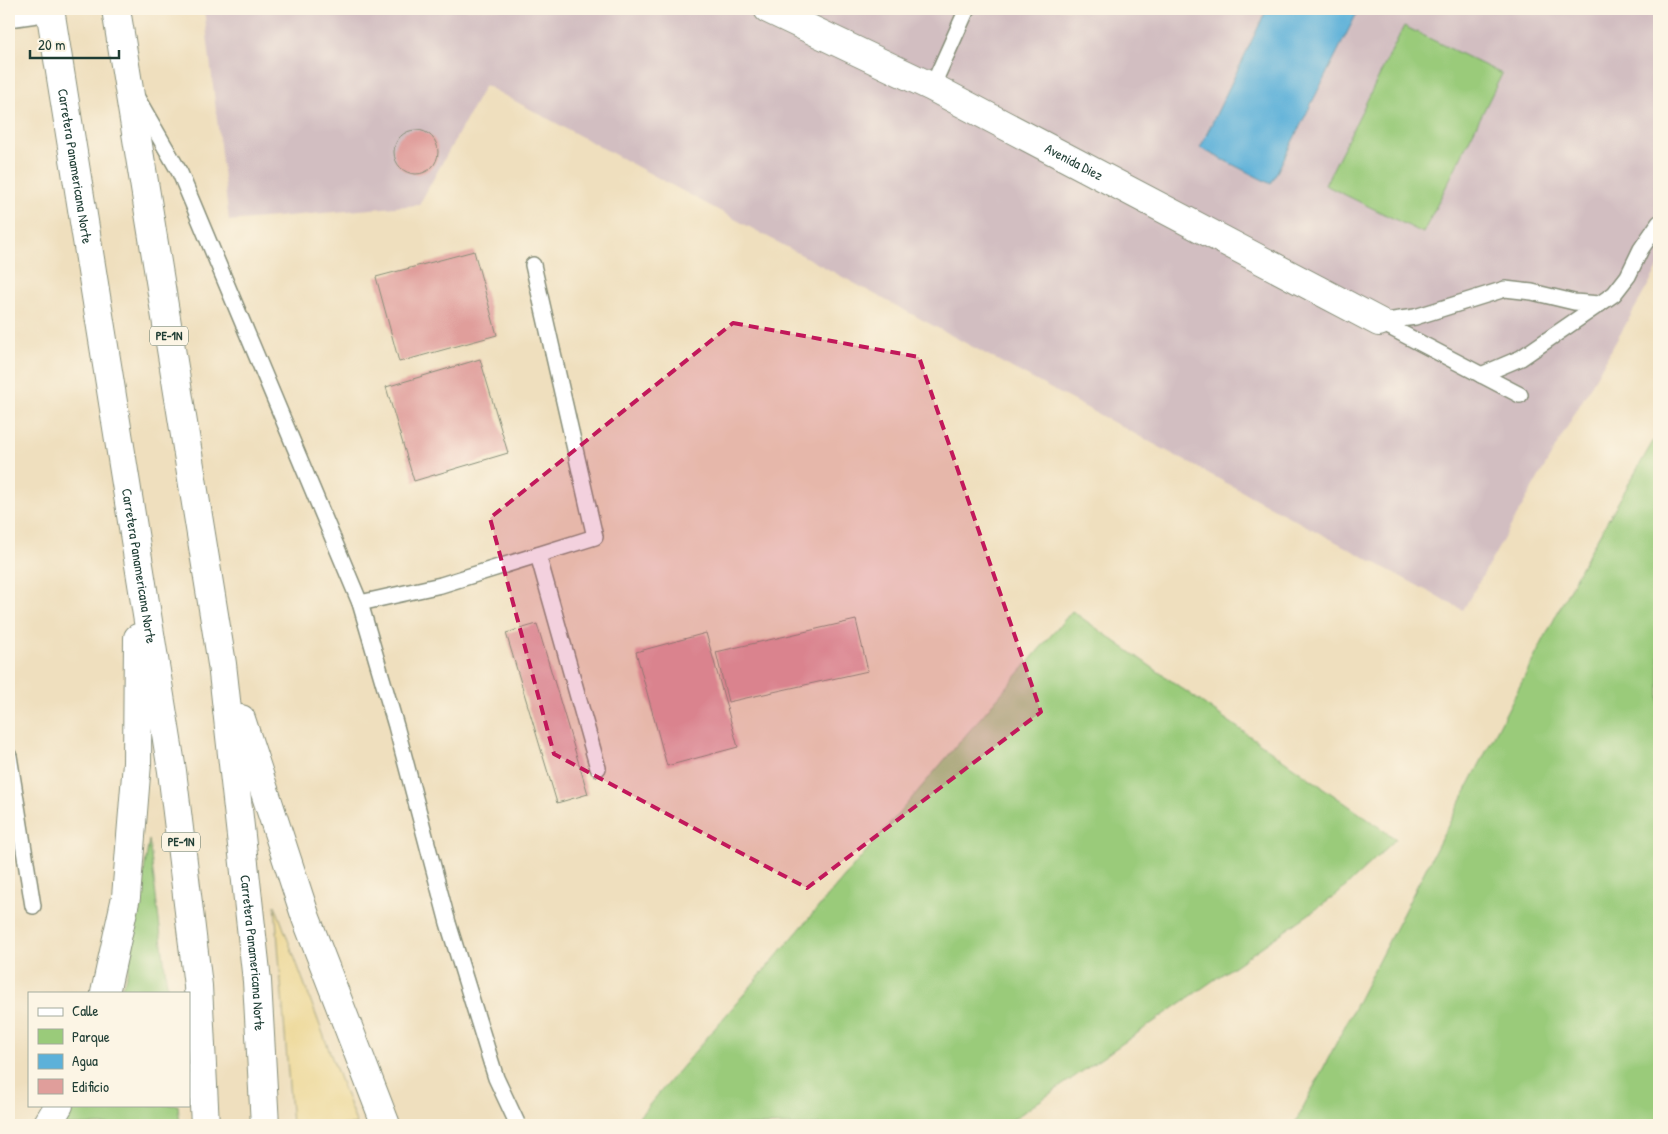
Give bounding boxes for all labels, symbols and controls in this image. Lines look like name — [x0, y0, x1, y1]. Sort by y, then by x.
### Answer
scale bar — [30, 28, 119, 60]
text: 20 m — [38, 34, 65, 55]
street label: Carretera Panamericana Norte — [54, 87, 97, 245]
street label: Avenida Diez — [1042, 138, 1107, 184]
road number: PE-1N — [150, 326, 188, 346]
street label: Carretera Panamericana Norte — [118, 487, 161, 645]
road number: PE-1N — [162, 832, 200, 852]
street label: Carretera Panamericana Norte — [236, 874, 270, 1032]
legend — [28, 992, 190, 1106]
text: Calle — [72, 1000, 99, 1021]
text: Parque — [72, 1026, 110, 1047]
text: Agua — [72, 1050, 98, 1071]
text: Edificio — [72, 1076, 109, 1097]

